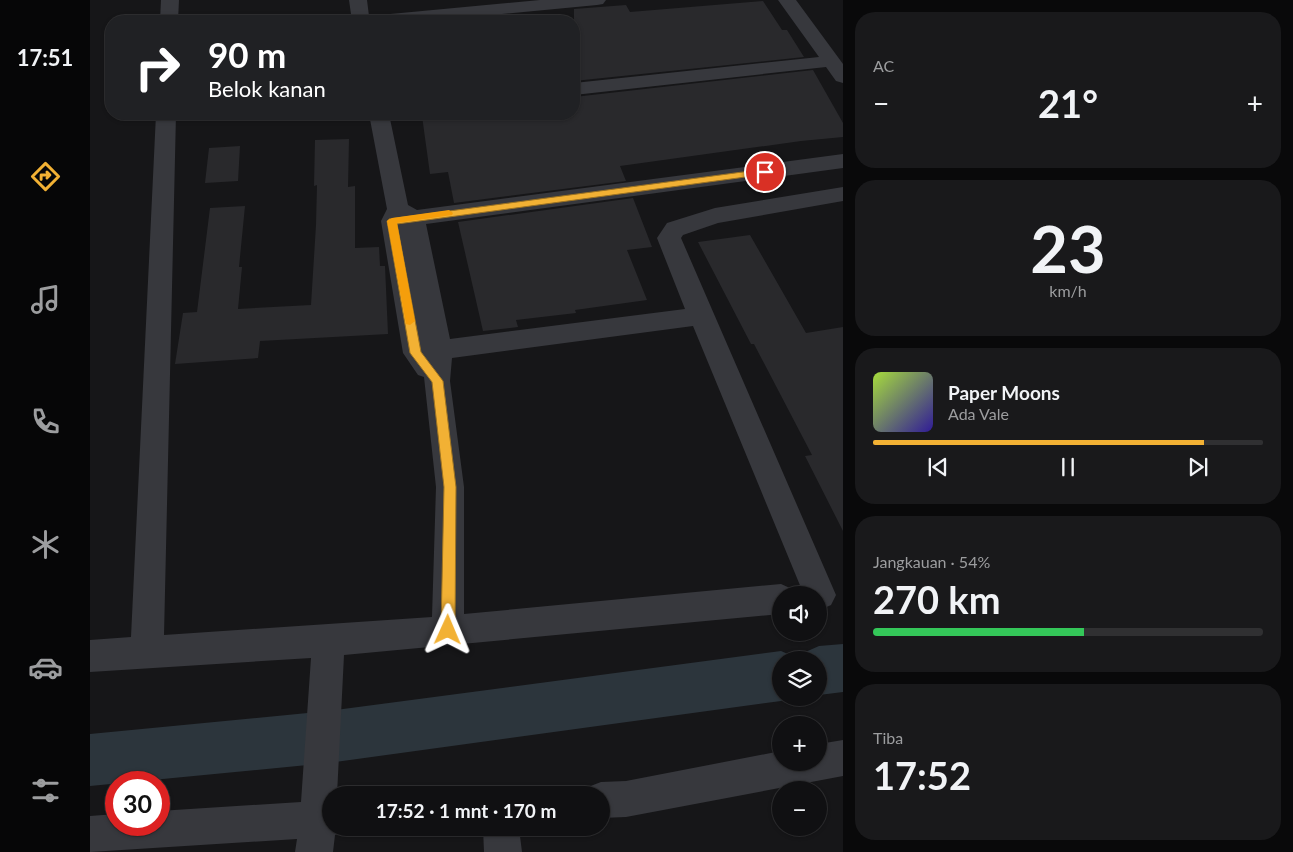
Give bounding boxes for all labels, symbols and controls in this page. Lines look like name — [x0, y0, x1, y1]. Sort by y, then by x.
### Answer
text: 90 m — [208, 33, 286, 75]
icon: right — [125, 35, 190, 100]
text: 17:51 — [17, 44, 73, 71]
text: AC — [873, 56, 894, 75]
text: Belok kanan — [208, 75, 326, 102]
text: 21° — [1038, 80, 1098, 126]
text: − — [873, 86, 889, 120]
text: + — [1247, 86, 1263, 120]
pin — [744, 151, 786, 193]
icon: arrive — [751, 158, 779, 186]
icon: directions — [28, 159, 63, 194]
text: 23 — [1030, 209, 1106, 287]
text: km/h — [1049, 281, 1087, 300]
icon: music — [28, 282, 63, 317]
text: Paper Moons — [948, 381, 1060, 404]
icon: phone — [28, 404, 63, 439]
text: Ada Vale — [948, 404, 1009, 423]
icon: previous — [924, 453, 952, 481]
icon: pause — [1054, 453, 1082, 481]
icon: next — [1184, 453, 1212, 481]
icon: climate — [28, 527, 63, 562]
text: Jangkauan · 54% — [873, 552, 990, 571]
text: 270 km — [873, 576, 1001, 622]
map controls — [772, 586, 827, 836]
button: sound — [772, 586, 827, 641]
position arrow — [421, 603, 473, 655]
icon: car — [28, 650, 63, 685]
button: layers — [772, 651, 827, 706]
button: + — [772, 716, 827, 771]
text: Tiba — [873, 728, 903, 747]
text: 17:52 — [873, 752, 971, 798]
speed limit sign: 30 — [105, 771, 170, 836]
icon: filters — [28, 773, 63, 808]
button: − — [772, 781, 827, 836]
text: 17:52 · 1 mnt · 170 m — [376, 799, 556, 822]

